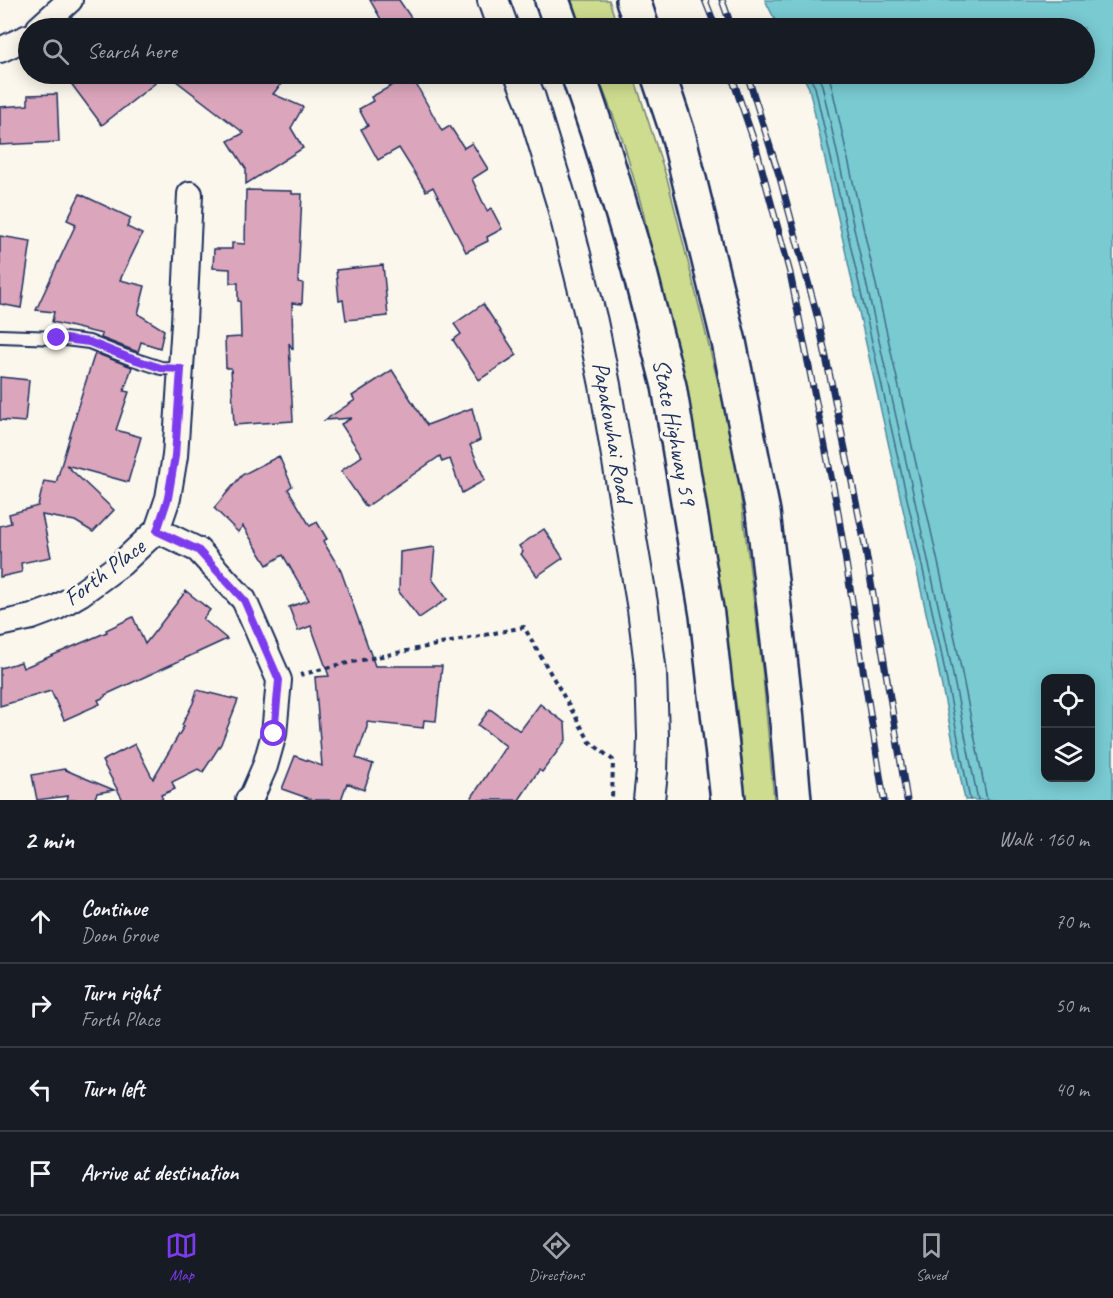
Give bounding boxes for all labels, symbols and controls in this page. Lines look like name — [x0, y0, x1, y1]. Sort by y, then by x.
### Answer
search box — [18, 18, 1095, 84]
icon: search — [39, 35, 72, 68]
text: Search here — [87, 37, 177, 65]
route end — [43, 324, 69, 350]
street label: State Highway 59 — [646, 356, 704, 510]
street label: Papakowhai Road — [586, 359, 641, 508]
street label: Forth Place — [57, 530, 152, 612]
map controls — [1041, 674, 1095, 782]
button: locate — [1041, 674, 1095, 728]
route start — [260, 720, 286, 746]
button: layers — [1041, 728, 1095, 782]
text: 2 min — [24, 823, 74, 856]
text: Walk · 160 m — [999, 827, 1089, 852]
text: Continue — [81, 895, 147, 923]
icon: ahead — [24, 905, 57, 938]
text: 70 m — [1055, 909, 1089, 934]
text: Doon Grove — [81, 923, 158, 948]
text: Turn right — [81, 979, 158, 1007]
icon: right — [24, 989, 57, 1022]
text: 50 m — [1055, 993, 1089, 1018]
text: Forth Place — [81, 1007, 160, 1032]
icon: left — [24, 1073, 57, 1106]
text: Turn left — [81, 1075, 145, 1103]
text: 40 m — [1055, 1077, 1089, 1102]
icon: arrive — [24, 1157, 57, 1190]
text: Arrive at destination — [81, 1159, 238, 1187]
tab: Map — [165, 1229, 198, 1285]
tab: Directions — [529, 1229, 584, 1285]
tab: Saved — [915, 1229, 948, 1285]

